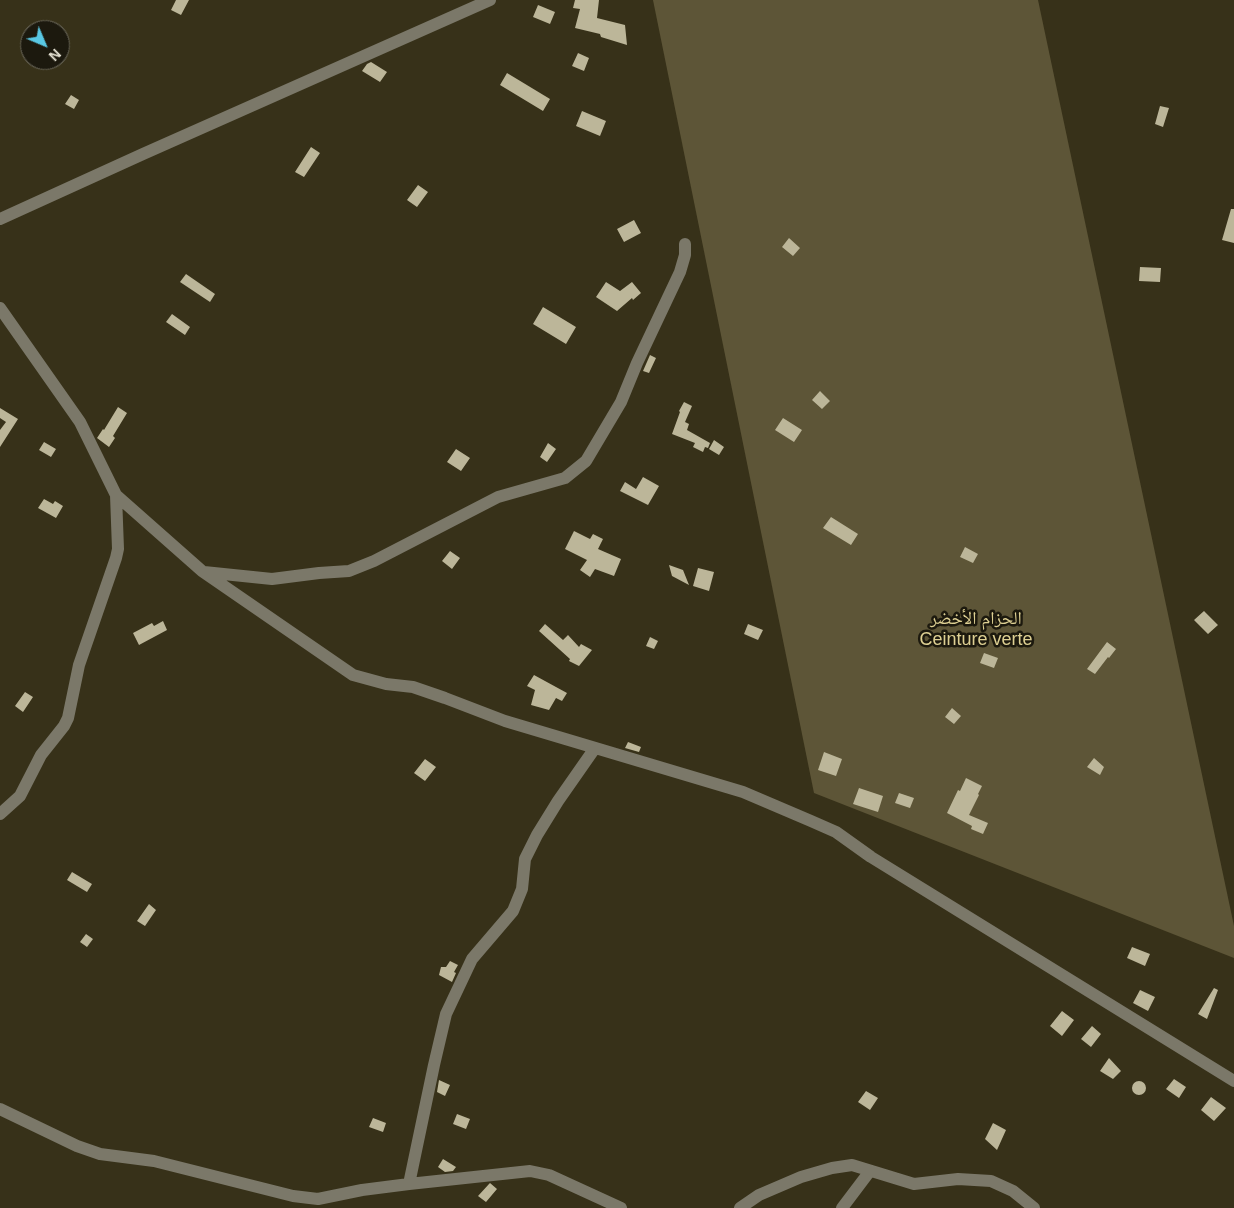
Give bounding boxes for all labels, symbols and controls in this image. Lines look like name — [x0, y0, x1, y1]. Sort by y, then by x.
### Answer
north arrow — [20, 20, 70, 70]
text: N — [46, 46, 64, 64]
park label: الحزام الأخضر Ceinture verte — [919, 608, 1033, 650]

